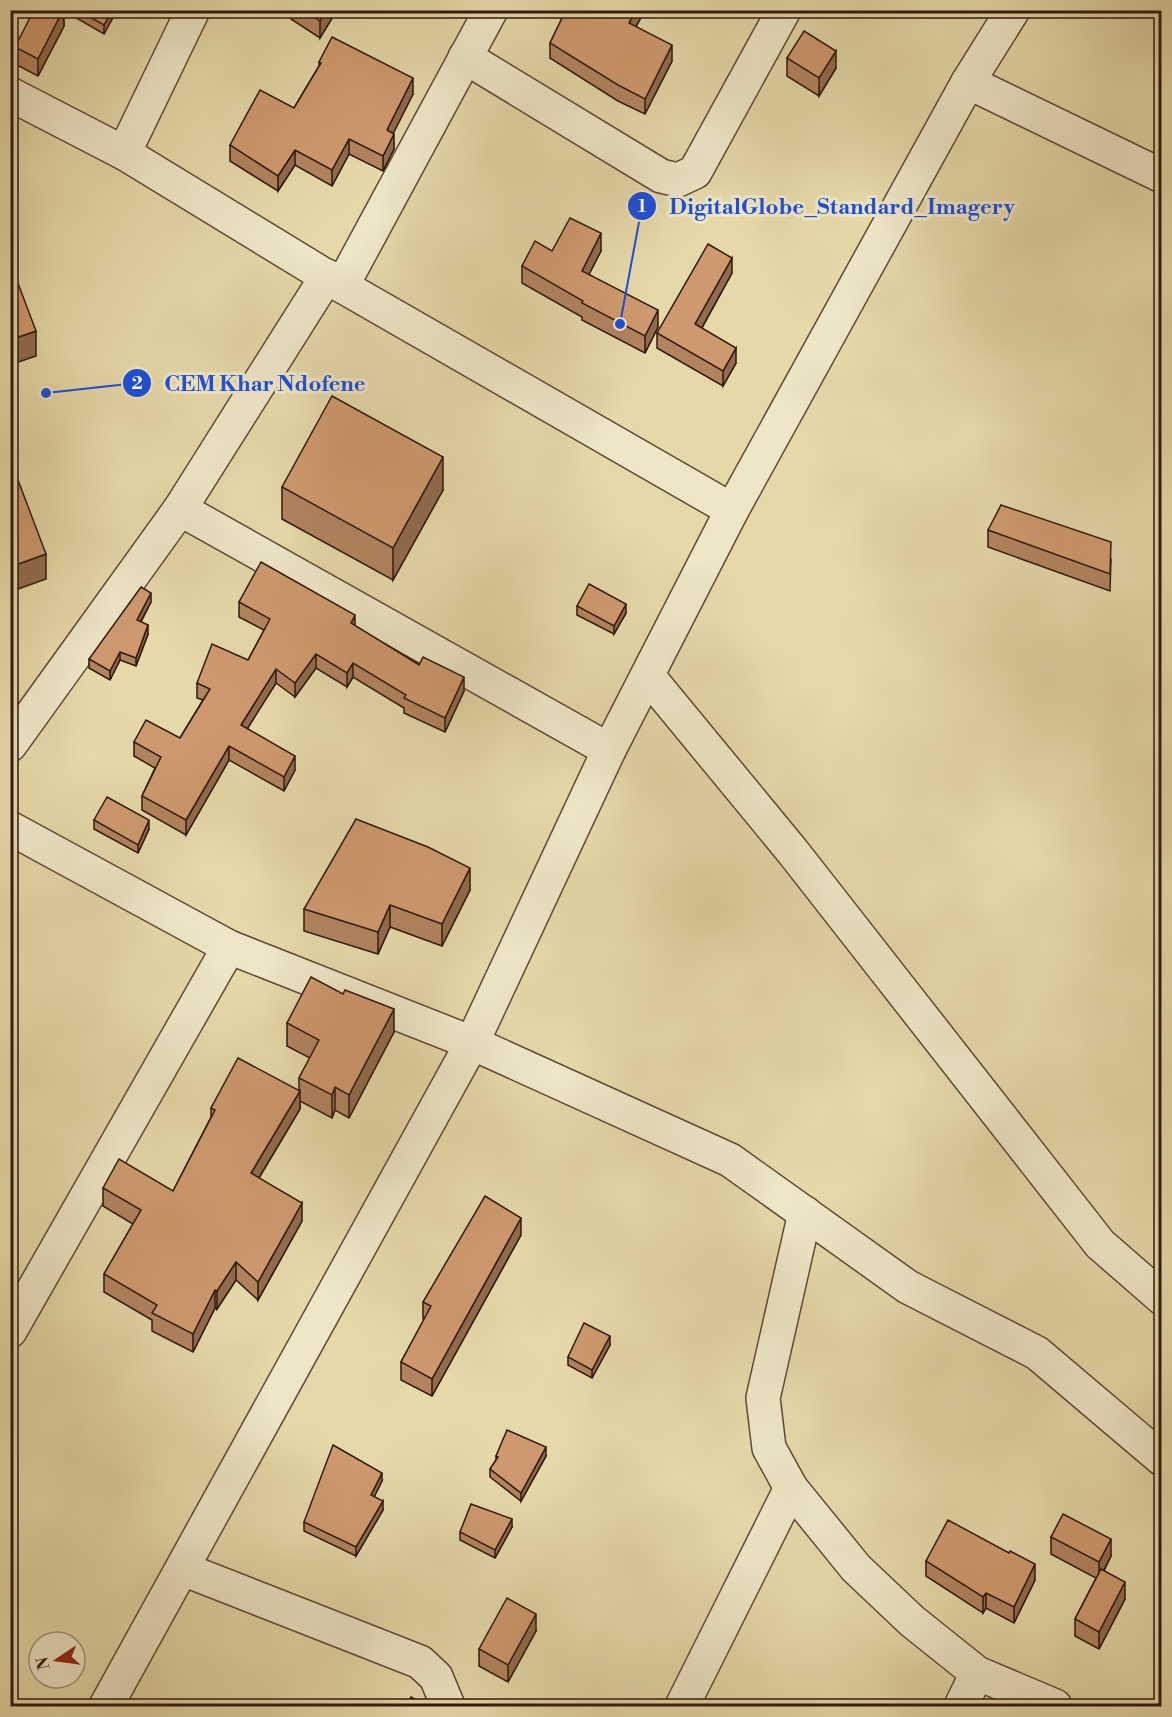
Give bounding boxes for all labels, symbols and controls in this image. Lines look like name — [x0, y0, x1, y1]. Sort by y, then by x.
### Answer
callout: DigitalGlobe_Standard_Imagery — [627, 186, 1027, 226]
text: DigitalGlobe_Standard_Imagery — [669, 194, 1016, 221]
text: 1 — [638, 195, 647, 218]
callout: CEM Khar Ndofene — [122, 363, 377, 403]
text: CEM Khar Ndofene — [164, 371, 366, 398]
text: 2 — [131, 372, 143, 395]
north arrow — [27, 1630, 87, 1690]
text: N — [32, 1654, 55, 1672]

